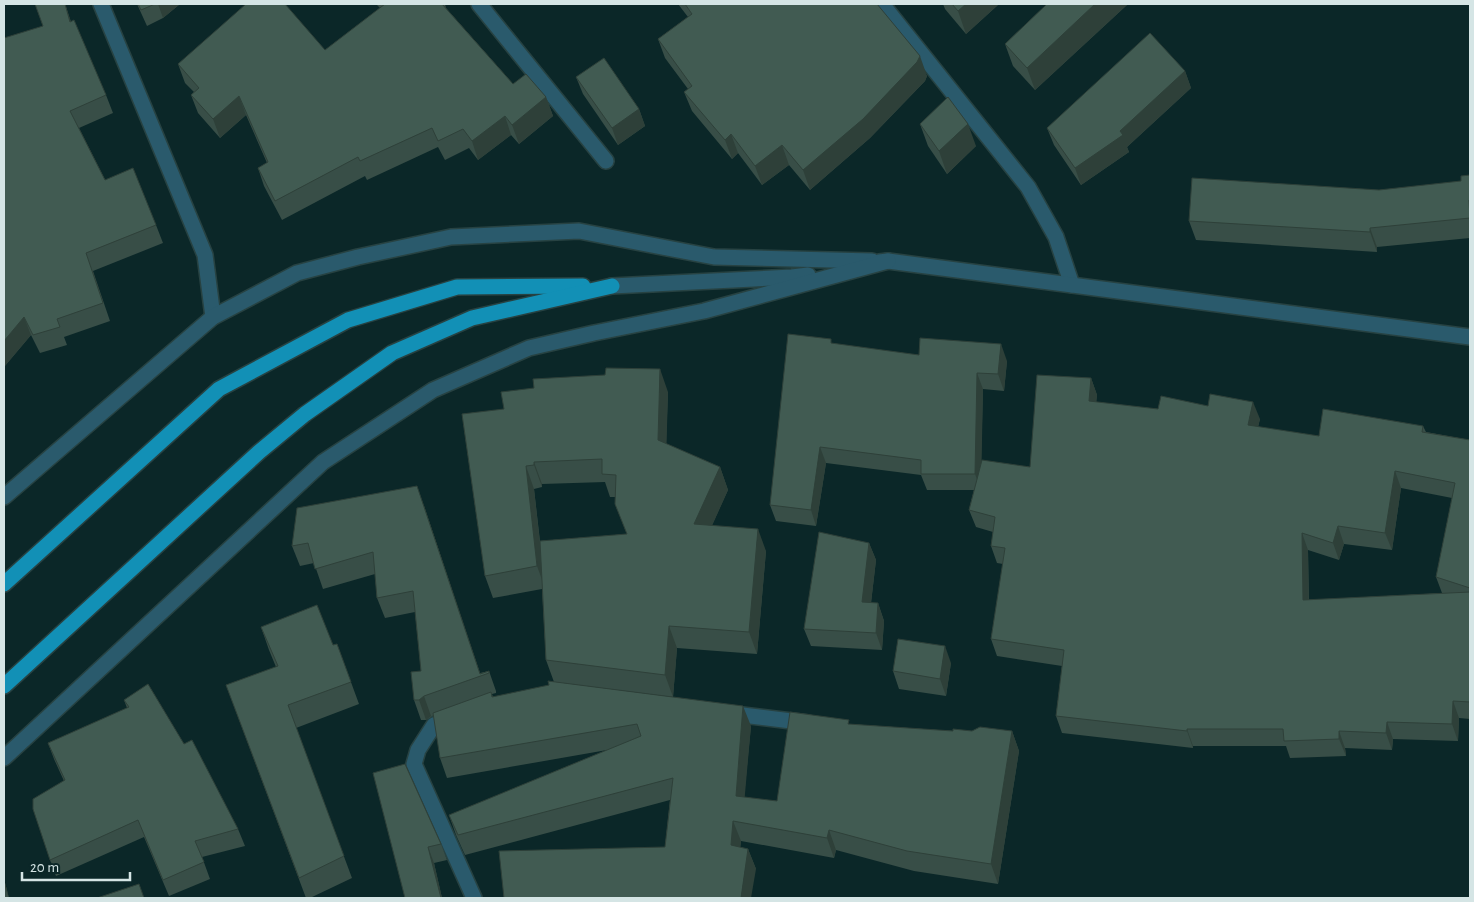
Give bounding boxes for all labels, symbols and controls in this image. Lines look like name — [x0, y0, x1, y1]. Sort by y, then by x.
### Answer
scale bar — [22, 850, 130, 882]
text: 20 m — [30, 860, 59, 875]

